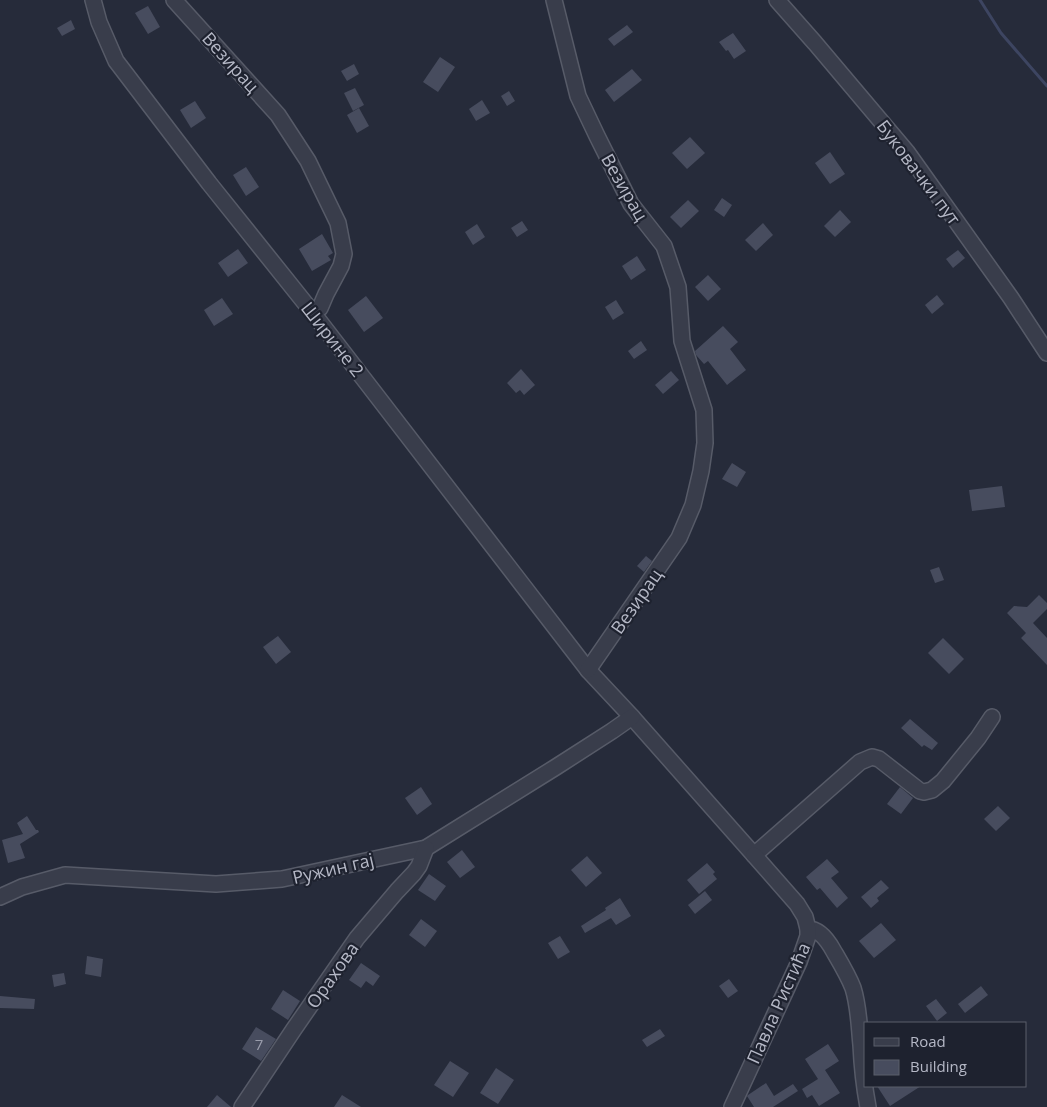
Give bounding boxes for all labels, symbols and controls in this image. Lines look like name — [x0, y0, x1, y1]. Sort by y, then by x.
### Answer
street label: Везирац — [197, 26, 265, 98]
street label: Буковачки пут — [872, 115, 967, 230]
street label: Везирац — [596, 149, 654, 225]
street label: Ширине 2 — [296, 297, 370, 381]
street label: Везирац — [605, 564, 667, 638]
street label: Ружин гај — [290, 847, 376, 889]
street label: Орахова — [300, 937, 364, 1013]
street label: Павла Ристића — [741, 939, 815, 1067]
legend — [864, 1022, 1027, 1087]
text: Road — [910, 1031, 946, 1051]
house number: 7 — [255, 1034, 263, 1054]
text: Building — [910, 1056, 967, 1076]

